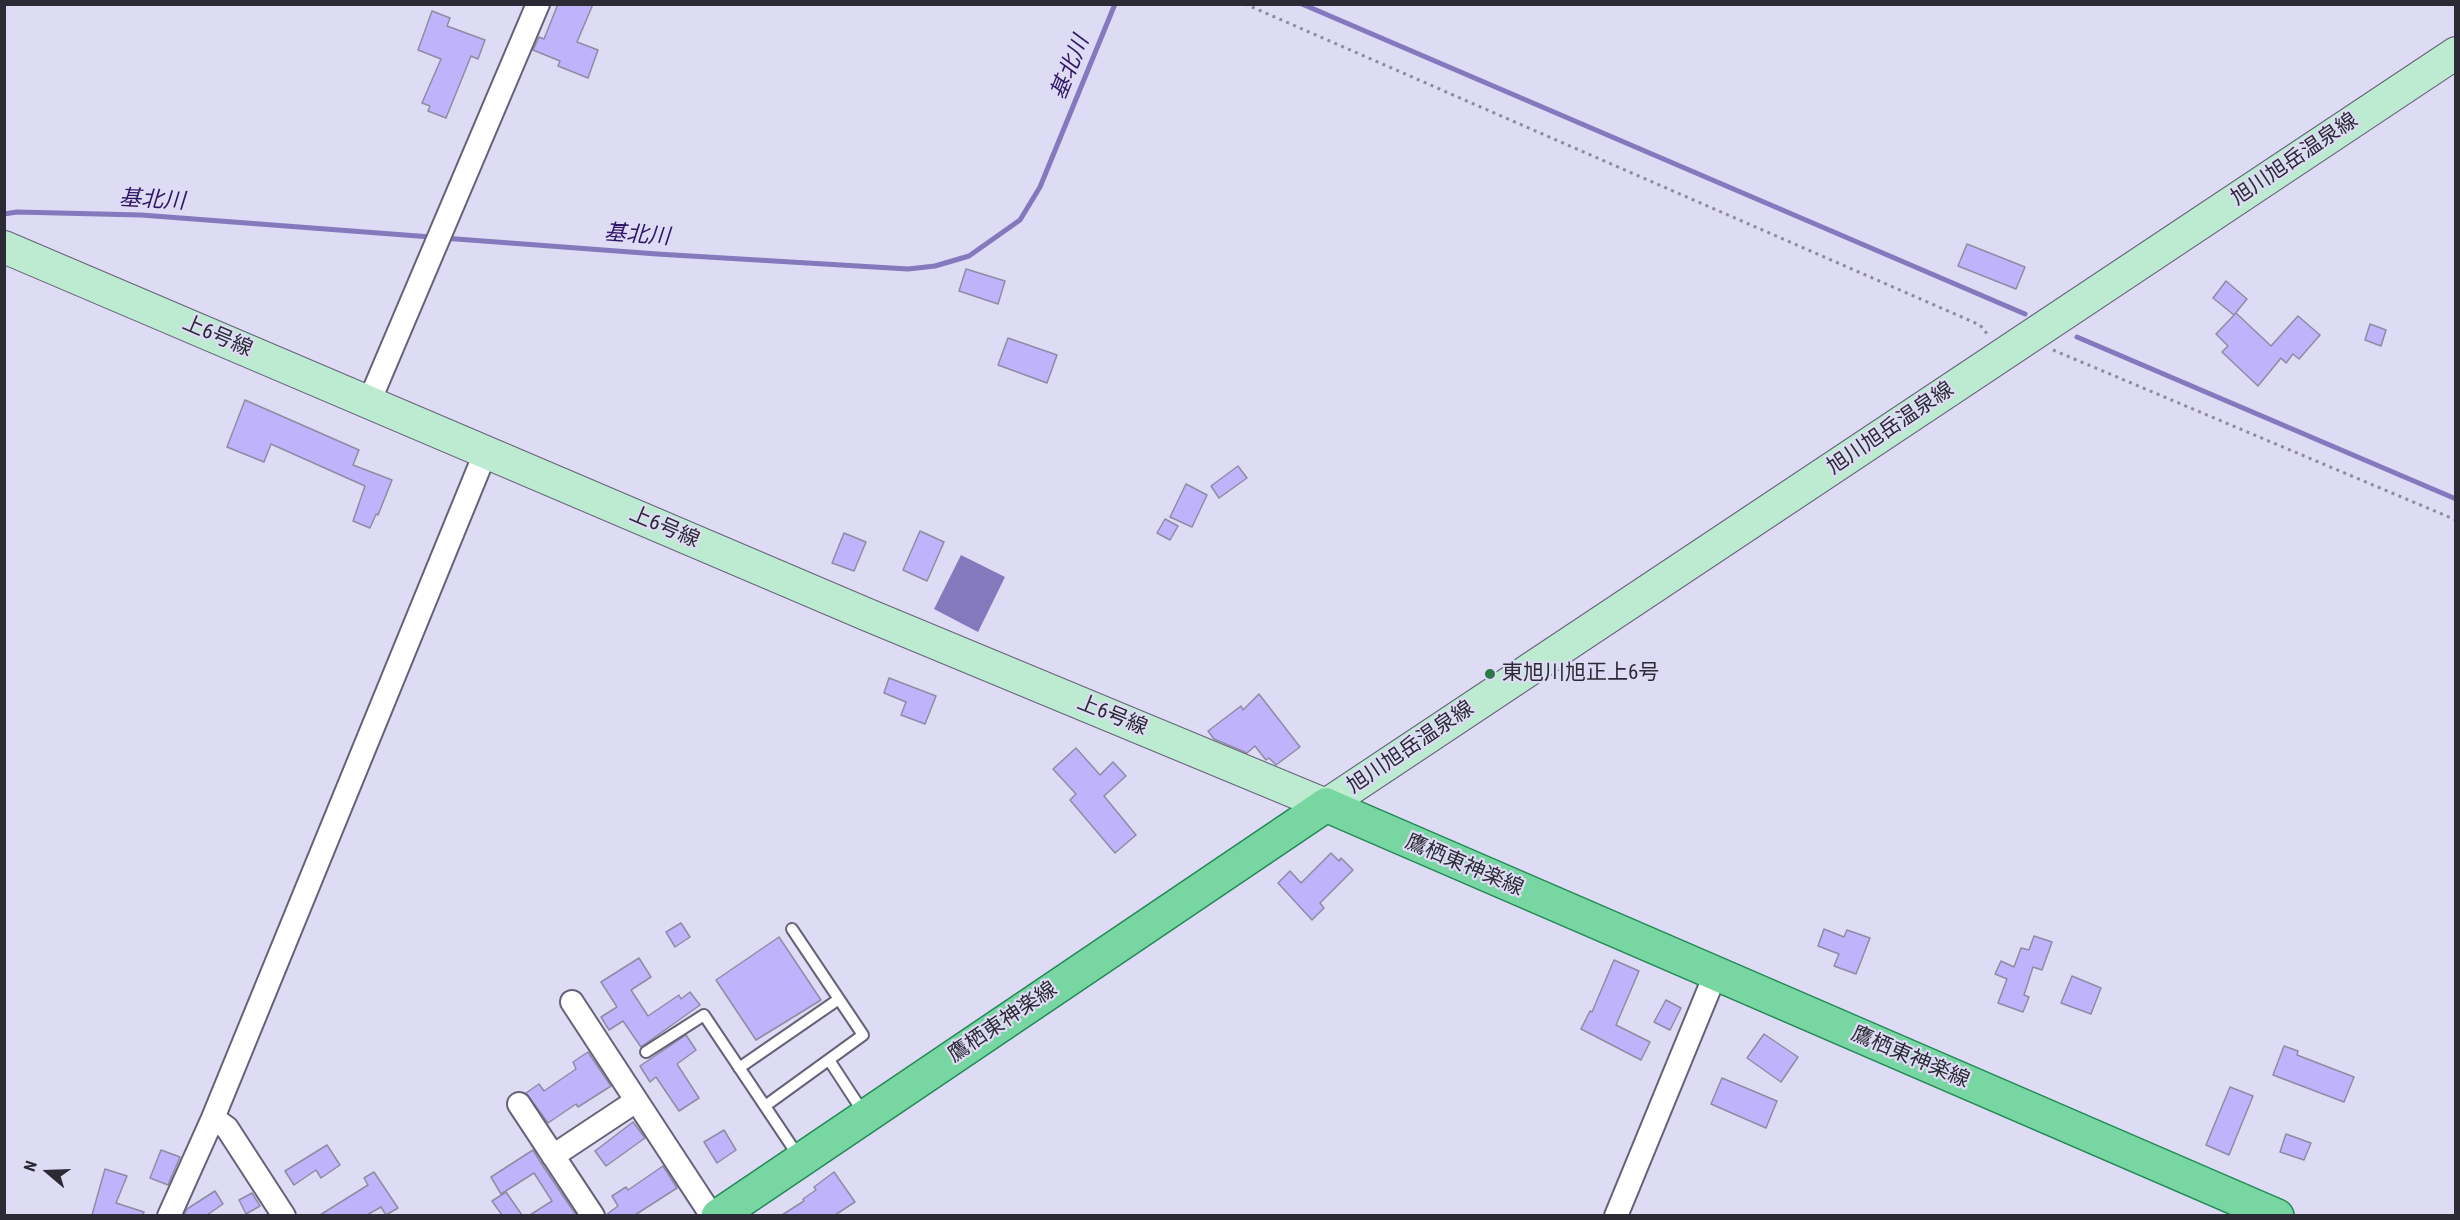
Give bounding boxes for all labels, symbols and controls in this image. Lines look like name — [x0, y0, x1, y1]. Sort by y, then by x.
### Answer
water label: 基北川 — [1046, 32, 1096, 104]
street label: 旭川旭岳温泉線 — [2227, 108, 2363, 212]
water label: 基北川 — [118, 186, 186, 216]
water label: 基北川 — [603, 221, 671, 251]
street label: 上6号線 — [178, 311, 256, 363]
street label: 旭川旭岳温泉線 — [1823, 377, 1959, 481]
street label: 上6号線 — [625, 502, 703, 554]
place label: 東旭川旭正上6号 — [1502, 661, 1659, 687]
marker: 東旭川旭正上6号 — [1483, 667, 1497, 681]
street label: 上6号線 — [1073, 691, 1151, 741]
street label: 旭川旭岳温泉線 — [1343, 696, 1479, 800]
street label: 鷹栖東神楽線 — [1401, 830, 1527, 902]
street label: 鷹栖東神楽線 — [944, 977, 1062, 1069]
street label: 鷹栖東神楽線 — [1847, 1022, 1973, 1094]
north arrow — [18, 1142, 78, 1202]
text: N — [20, 1158, 41, 1174]

